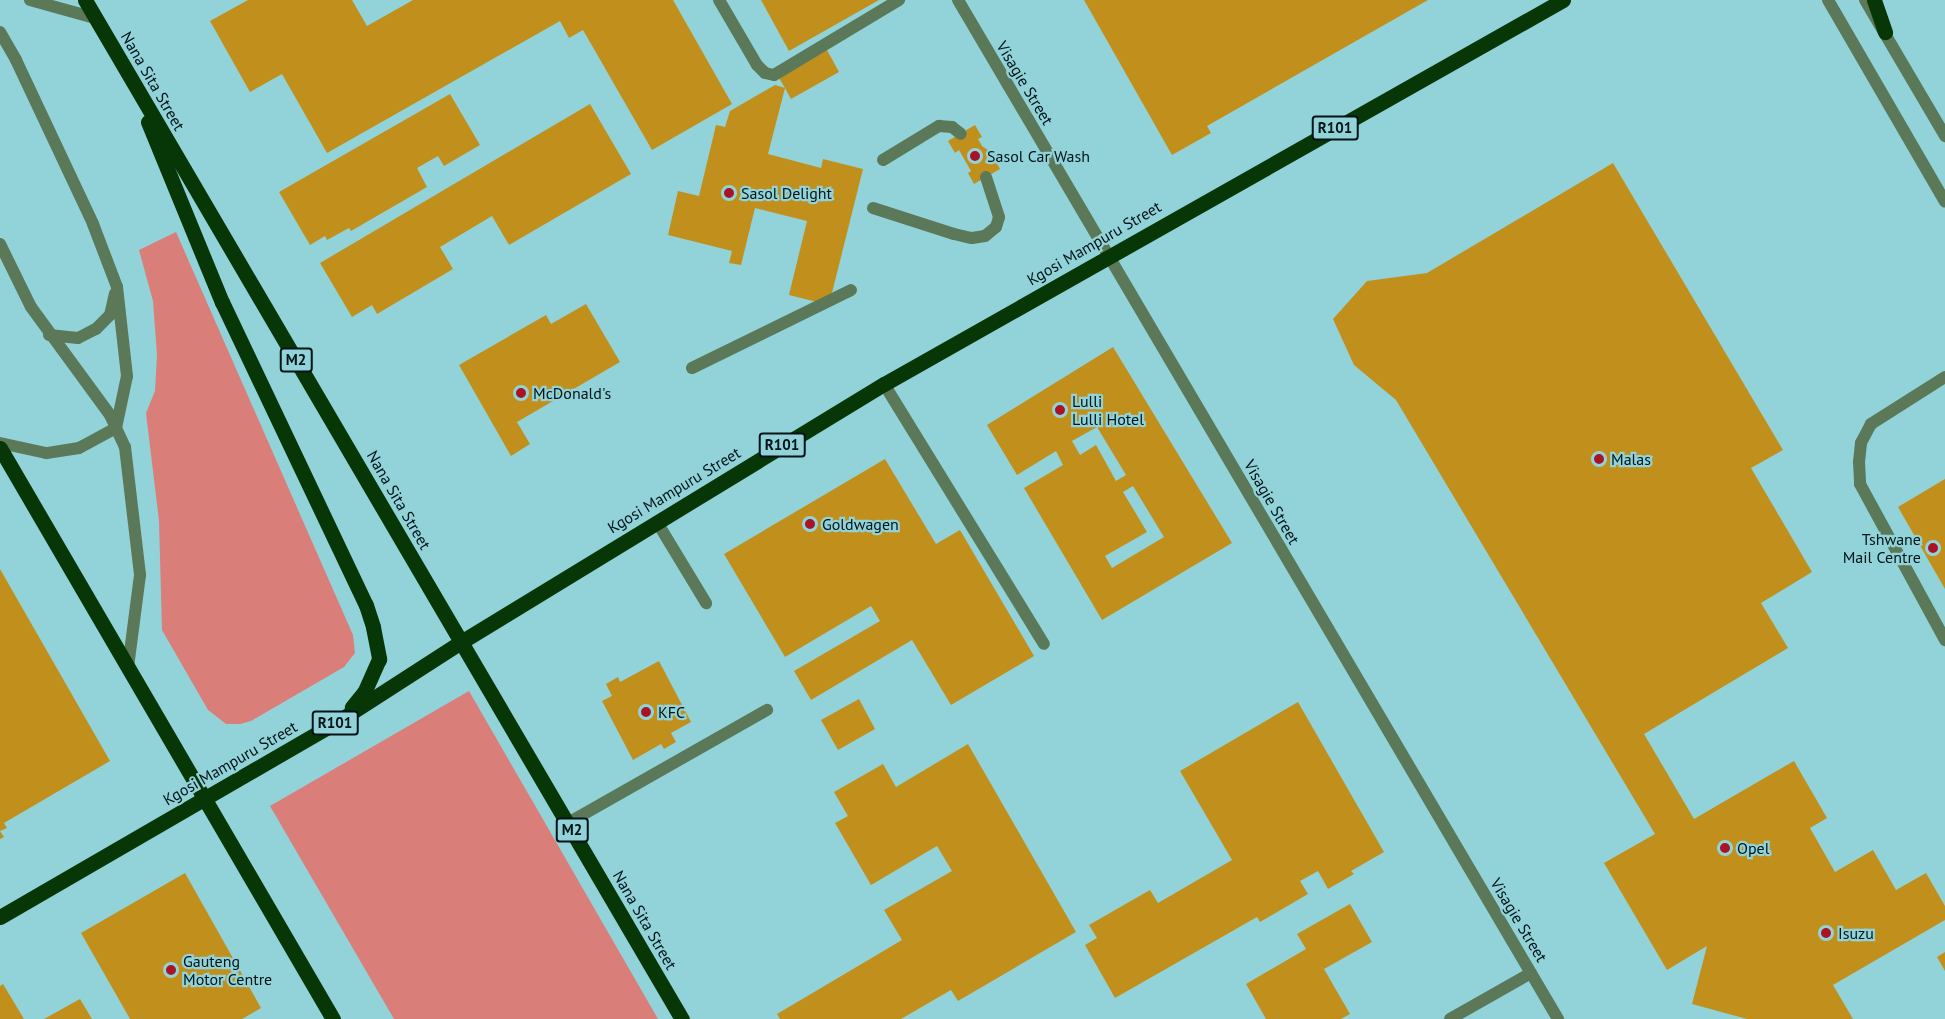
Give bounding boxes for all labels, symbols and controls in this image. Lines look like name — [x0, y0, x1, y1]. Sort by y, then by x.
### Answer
street label: Nana Sita Street — [117, 28, 189, 134]
street label: Visagie Street — [993, 38, 1057, 128]
road number: R101 — [1311, 116, 1359, 140]
place label: Sasol Car Wash — [987, 146, 1090, 166]
marker: Sasol Car Wash — [968, 149, 982, 163]
place label: Sasol Delight — [741, 183, 832, 203]
marker: Sasol Delight — [722, 186, 736, 200]
street label: Kgosi Mampuru Street — [1024, 197, 1164, 289]
road number: M2 — [280, 348, 312, 372]
place label: McDonald's — [533, 383, 611, 403]
marker: McDonald's — [514, 386, 528, 400]
place label: Lulli Lulli Hotel — [1072, 391, 1144, 429]
marker: Lulli Lulli Hotel — [1053, 403, 1067, 417]
road number: R101 — [758, 433, 806, 457]
street label: Kgosi Mampuru Street — [604, 443, 744, 537]
street label: Nana Sita Street — [363, 447, 435, 553]
place label: Malas — [1611, 449, 1651, 469]
marker: Malas — [1592, 452, 1606, 466]
street label: Visagie Street — [1240, 456, 1304, 548]
place label: Goldwagen — [822, 514, 899, 534]
marker: Goldwagen — [803, 517, 817, 531]
place label: Tshwane Mail Centre — [1843, 529, 1921, 567]
marker: Tshwane Mail Centre — [1926, 541, 1940, 555]
place label: KFC — [658, 702, 685, 722]
marker: KFC — [639, 705, 653, 719]
road number: R101 — [311, 711, 359, 735]
street label: Kgosi Mampuru Street — [160, 717, 300, 809]
road number: M2 — [556, 818, 588, 842]
place label: Opel — [1737, 838, 1769, 858]
marker: Opel — [1718, 841, 1732, 855]
street label: Nana Sita Street — [609, 867, 681, 973]
street label: Visagie Street — [1487, 875, 1551, 965]
place label: Isuzu — [1838, 923, 1874, 943]
marker: Isuzu — [1819, 926, 1833, 940]
place label: Gauteng Motor Centre — [183, 951, 272, 989]
marker: Gauteng Motor Centre — [164, 963, 178, 977]

